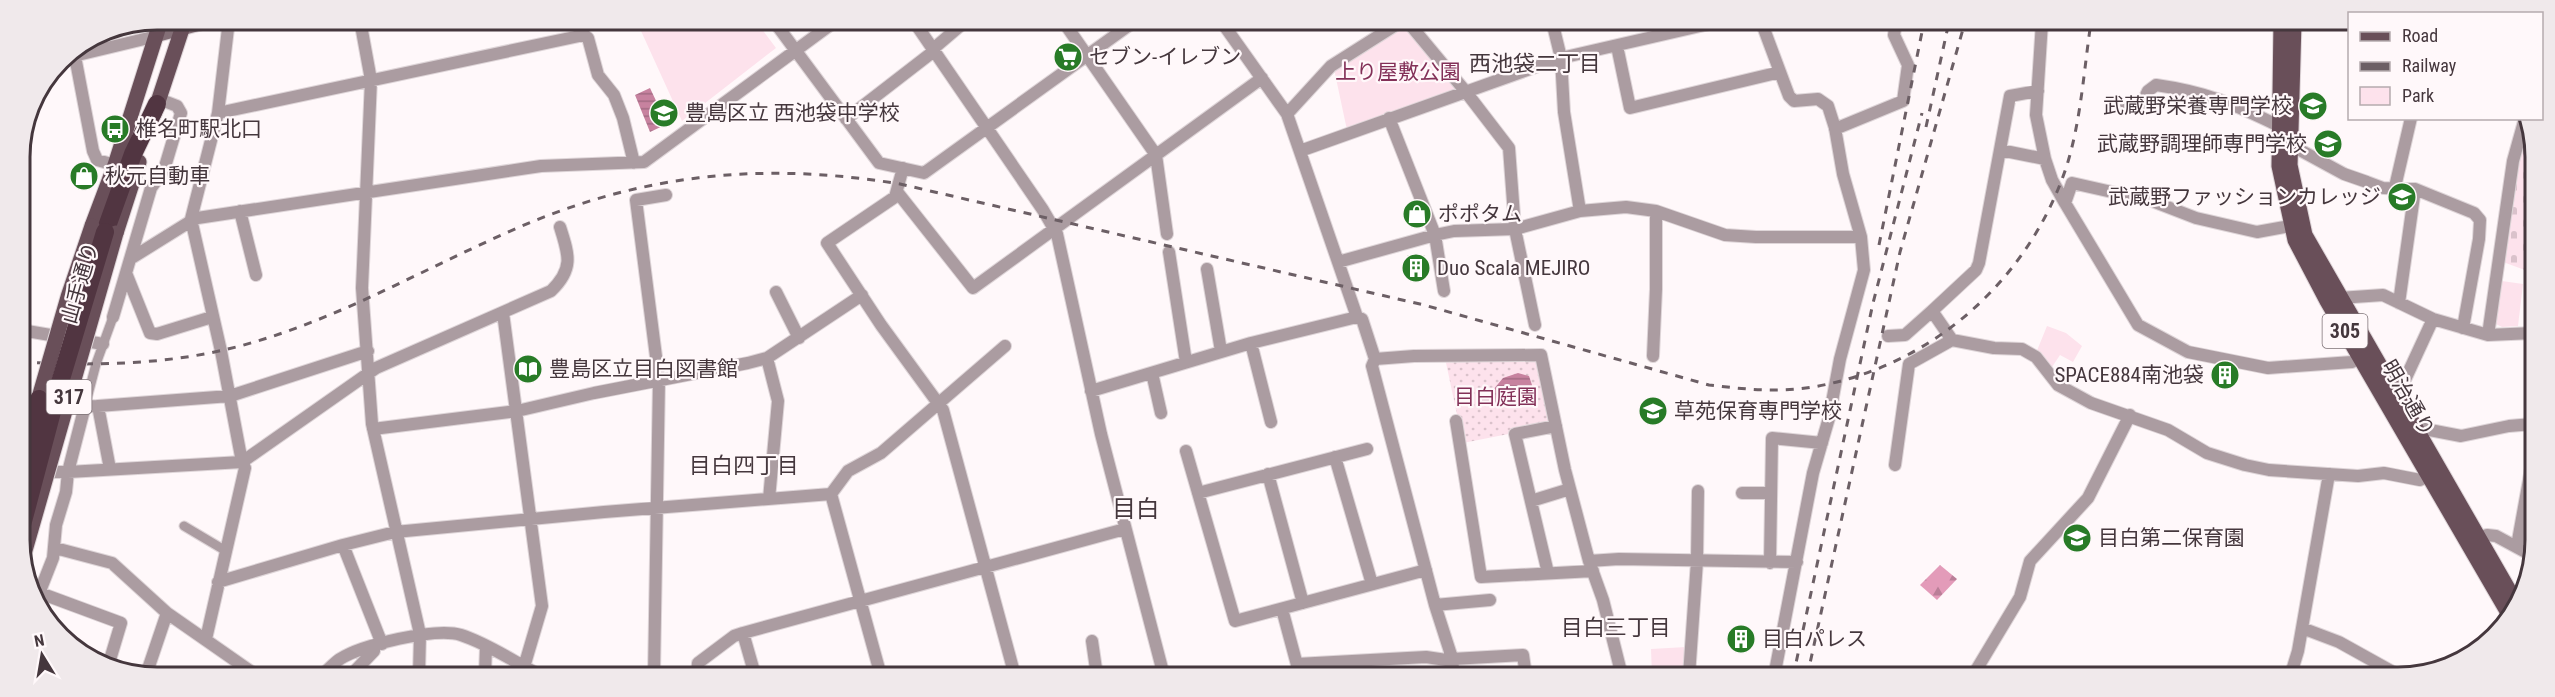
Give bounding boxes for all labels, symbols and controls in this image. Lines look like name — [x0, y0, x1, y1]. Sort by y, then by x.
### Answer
legend — [2348, 12, 2543, 120]
text: Road — [2402, 25, 2438, 46]
supermarket icon: セブン-イレブン — [1052, 41, 1084, 73]
place label: セブン-イレブン — [1089, 45, 1241, 69]
district label: 西池袋二丁目 — [1469, 51, 1601, 76]
text: Railway — [2402, 55, 2457, 76]
park label: 上り屋敷公園 — [1335, 60, 1461, 84]
text: Park — [2402, 85, 2434, 106]
school or university icon: 武蔵野栄養専門学校 — [2297, 90, 2329, 122]
place label: 武蔵野栄養専門学校 — [2103, 94, 2292, 118]
school or university icon: 豊島区立 西池袋中学校 — [648, 97, 680, 129]
place label: 豊島区立 西池袋中学校 — [685, 101, 900, 125]
bus stop icon: 椎名町駅北口 — [99, 113, 131, 145]
place label: 椎名町駅北口 — [136, 117, 262, 141]
school or university icon: 武蔵野調理師専門学校 — [2312, 128, 2344, 160]
place label: 武蔵野調理師専門学校 — [2097, 132, 2307, 156]
shop icon: 秋元自動車 — [68, 160, 100, 192]
place label: 秋元自動車 — [105, 164, 210, 188]
school or university icon: 武蔵野ファッションカレッジ — [2386, 181, 2418, 213]
place label: 武蔵野ファッションカレッジ — [2108, 185, 2381, 209]
shop icon: ポポタム — [1401, 198, 1433, 230]
place label: ポポタム — [1438, 202, 1522, 226]
street label: 山手通り — [57, 239, 103, 327]
building icon: Duo Scala MEJIRO — [1400, 252, 1432, 284]
place label: Duo Scala MEJIRO — [1437, 256, 1590, 280]
road number: 305 — [2322, 314, 2368, 348]
library icon: 豊島区立目白図書館 — [512, 353, 544, 385]
street label: 明治通り — [2377, 356, 2439, 440]
place label: 豊島区立目白図書館 — [549, 357, 738, 381]
building icon: SPACE884南池袋 — [2209, 359, 2241, 391]
place label: SPACE884南池袋 — [2054, 363, 2204, 387]
road number: 317 — [46, 380, 92, 414]
park label: 目白庭園 — [1454, 385, 1538, 409]
school or university icon: 草苑保育専門学校 — [1637, 395, 1669, 427]
place label: 草苑保育専門学校 — [1674, 399, 1842, 423]
district label: 目白四丁目 — [689, 453, 799, 478]
district label: 目白 — [1112, 495, 1160, 523]
school or university icon: 目白第二保育園 — [2061, 522, 2093, 554]
place label: 目白第二保育園 — [2098, 526, 2245, 550]
district label: 目白三丁目 — [1561, 615, 1671, 640]
building icon: 目白パレス — [1725, 623, 1757, 655]
north arrow — [12, 625, 72, 685]
place label: 目白パレス — [1762, 627, 1867, 651]
text: N — [33, 631, 46, 651]

